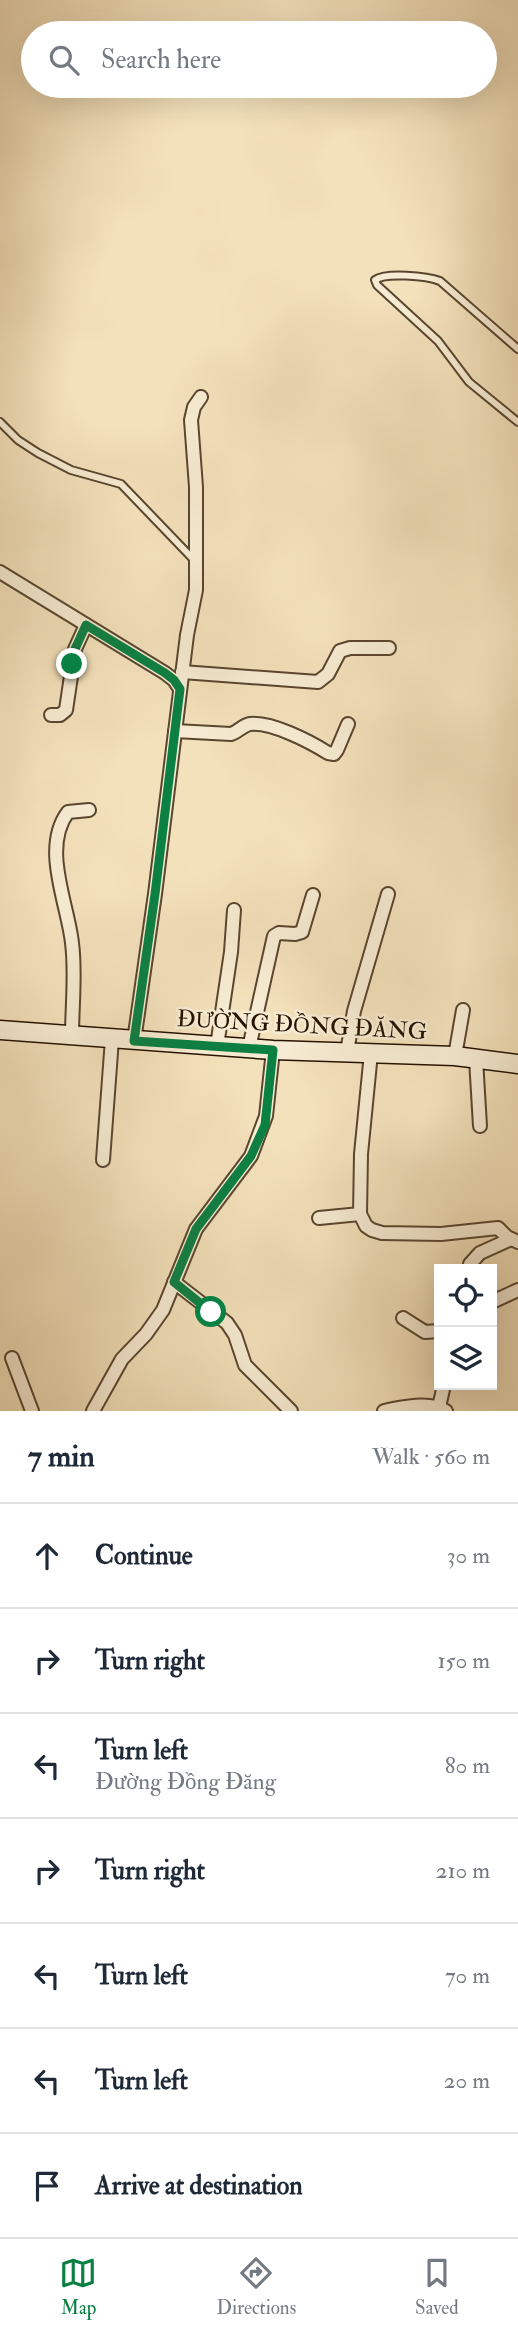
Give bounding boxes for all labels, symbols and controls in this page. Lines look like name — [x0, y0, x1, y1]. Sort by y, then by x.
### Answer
search box — [21, 21, 497, 98]
icon: search — [45, 41, 83, 79]
text: Search here — [101, 44, 221, 76]
route end — [56, 648, 87, 679]
street label: ĐƯỜNG ĐỒNG ĐĂNG — [176, 1004, 428, 1046]
map controls — [434, 1264, 497, 1390]
button: locate — [434, 1264, 497, 1327]
route start — [195, 1296, 226, 1327]
button: layers — [434, 1327, 497, 1390]
text: 7 min — [28, 1438, 95, 1475]
text: Walk · 560 m — [372, 1442, 490, 1471]
icon: ahead — [28, 1537, 66, 1575]
text: Continue — [95, 1540, 193, 1572]
text: 30 m — [447, 1541, 490, 1570]
icon: right — [28, 1642, 66, 1680]
text: Turn right — [95, 1645, 205, 1677]
text: 150 m — [437, 1646, 490, 1675]
text: Turn left — [95, 1735, 188, 1767]
icon: left — [28, 1747, 66, 1785]
text: 80 m — [445, 1751, 490, 1780]
text: Đường Đồng Đăng — [95, 1767, 276, 1796]
icon: right — [28, 1852, 66, 1890]
text: Turn right — [95, 1855, 205, 1887]
text: 210 m — [436, 1856, 490, 1885]
icon: left — [28, 1957, 66, 1995]
text: Turn left — [95, 1960, 188, 1992]
text: 70 m — [445, 1961, 490, 1990]
icon: left — [28, 2062, 66, 2100]
text: Turn left — [95, 2065, 188, 2097]
text: 20 m — [444, 2066, 490, 2095]
icon: arrive — [28, 2167, 66, 2205]
text: Arrive at destination — [95, 2170, 303, 2202]
tab: Map — [59, 2254, 97, 2320]
tab: Directions — [216, 2254, 296, 2320]
tab: Saved — [415, 2254, 459, 2320]

